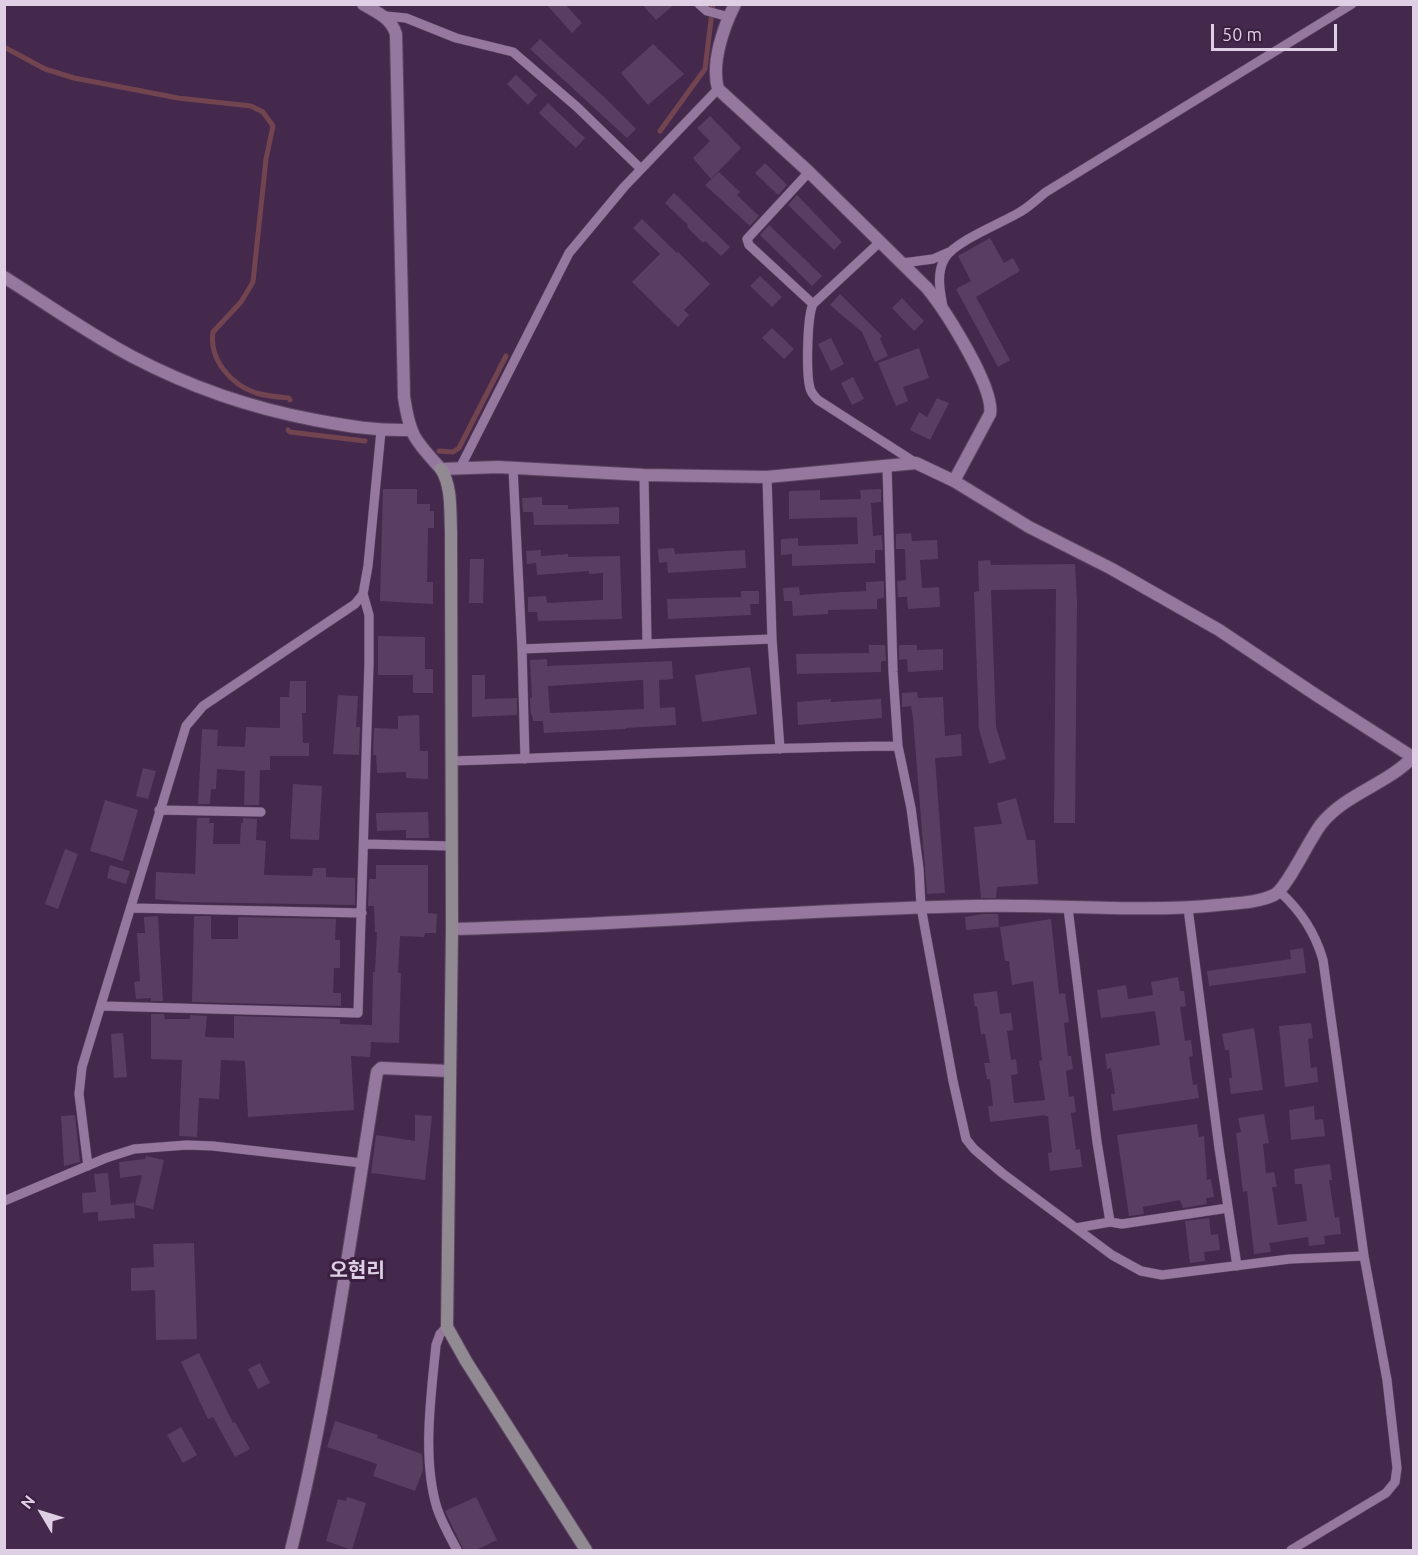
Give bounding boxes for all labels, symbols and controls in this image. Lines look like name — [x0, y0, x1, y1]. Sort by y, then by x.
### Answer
scale bar — [1214, 12, 1340, 50]
text: 50 m — [1222, 24, 1262, 44]
district label: 오현리 — [329, 1258, 385, 1282]
north arrow — [12, 1483, 72, 1543]
text: N — [17, 1492, 39, 1512]

